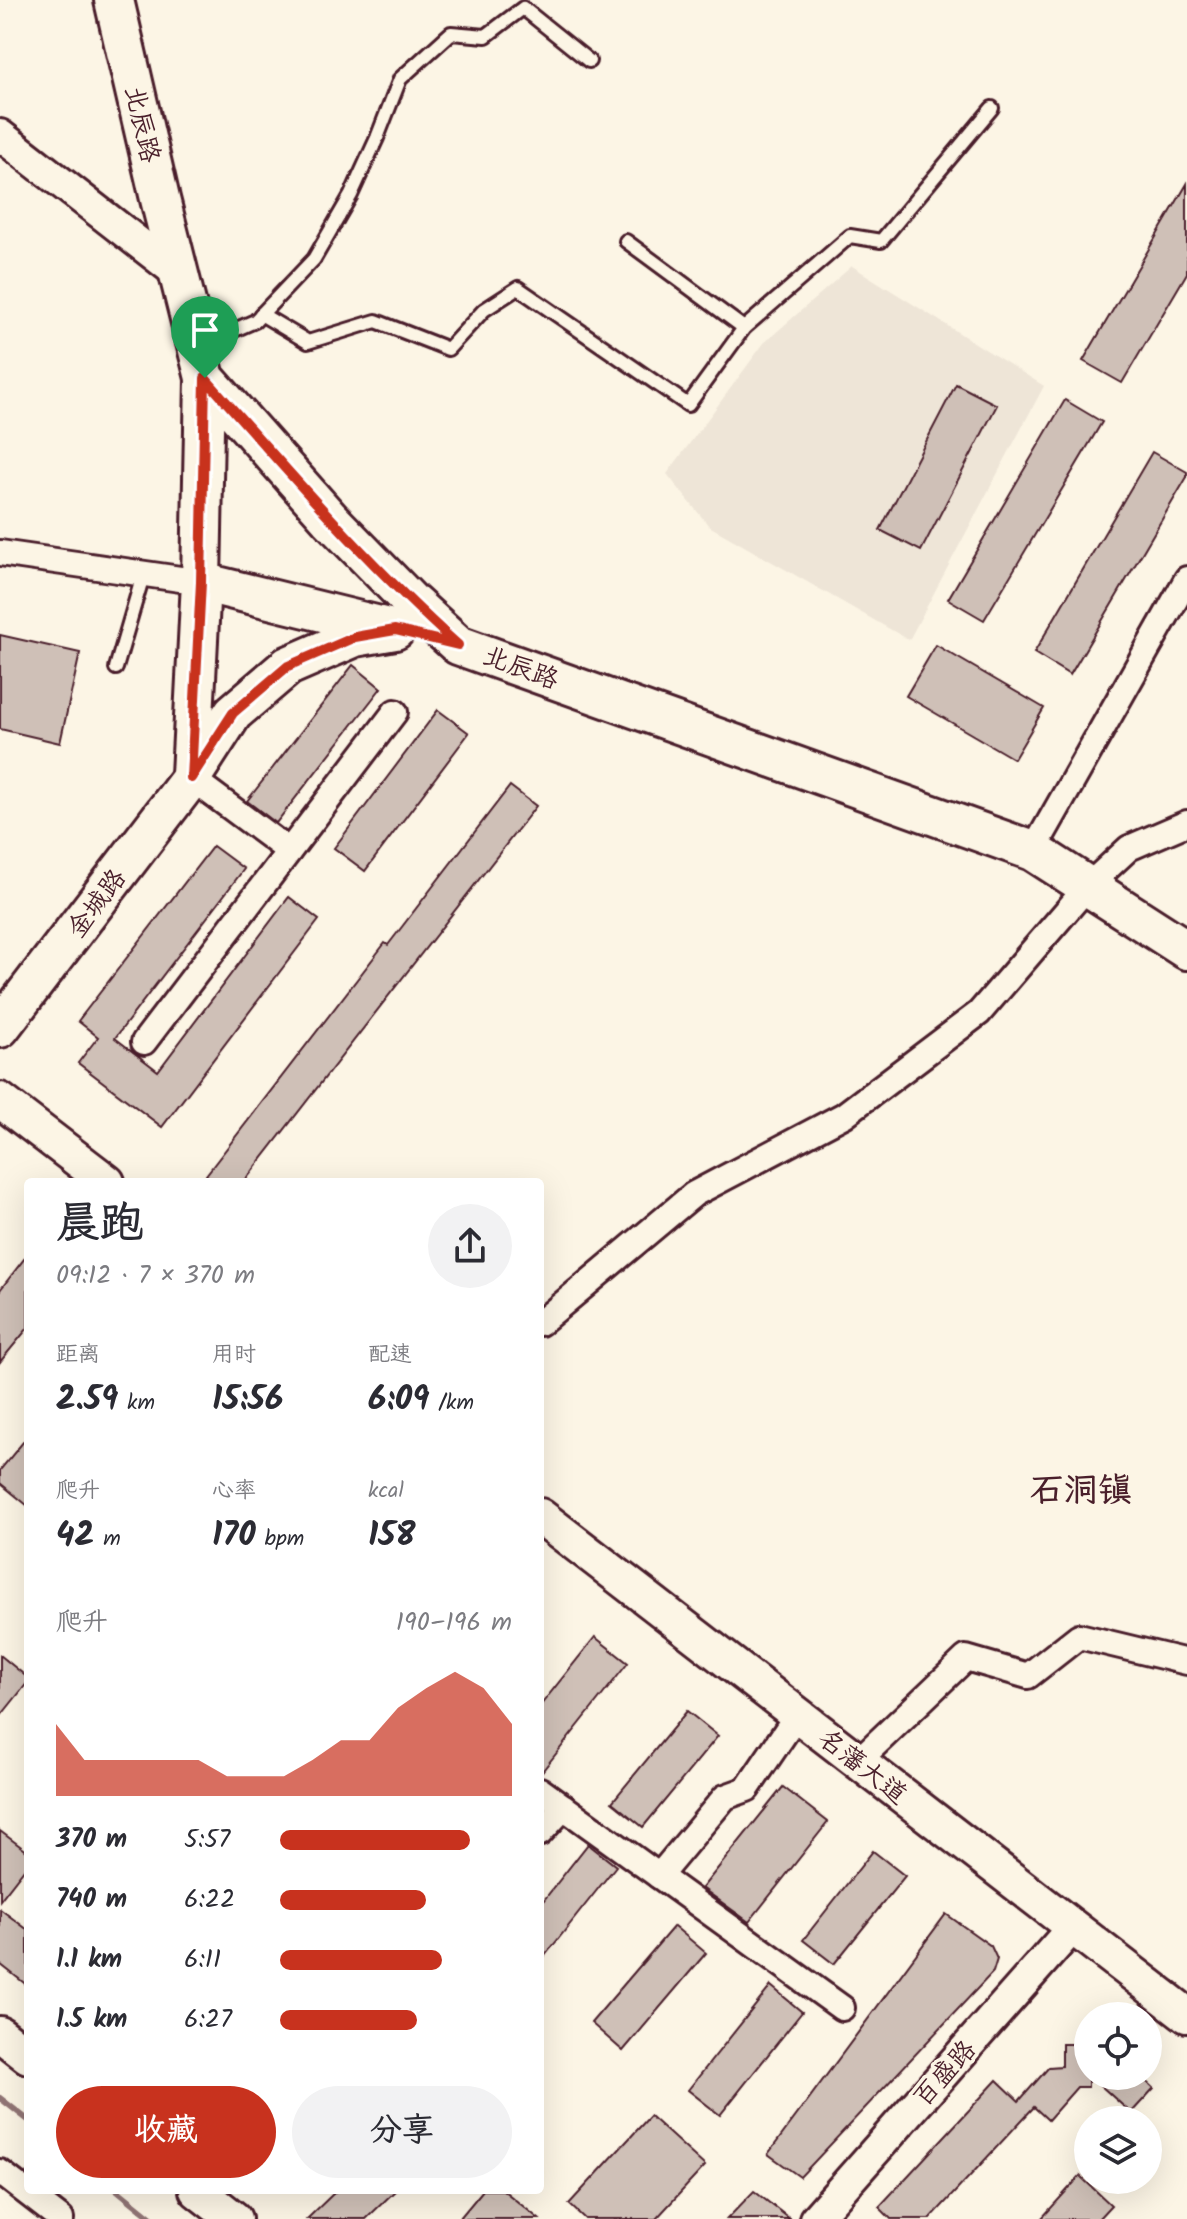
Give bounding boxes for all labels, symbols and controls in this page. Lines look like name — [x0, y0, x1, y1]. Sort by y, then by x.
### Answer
street label: 北辰路 — [112, 82, 170, 167]
pin — [171, 296, 239, 378]
icon: arrive — [183, 308, 227, 352]
street label: 北辰路 — [476, 636, 564, 702]
street label: 金城路 — [57, 860, 138, 948]
text: 晨跑 — [56, 1190, 144, 1260]
button: share — [428, 1204, 512, 1288]
text: 09:12 · 7 × 370 m — [56, 1255, 255, 1297]
text: 距离 — [56, 1338, 100, 1373]
text: 用时 — [212, 1338, 256, 1373]
text: 配速 — [368, 1338, 412, 1373]
text: 2.59 — [56, 1373, 118, 1427]
text: 15:56 — [212, 1373, 283, 1427]
text: 6:09 — [368, 1373, 429, 1427]
text: km — [118, 1386, 155, 1421]
text: /km — [429, 1386, 474, 1421]
district label: 石洞镇 — [1030, 1465, 1132, 1519]
text: 爬升 — [56, 1474, 100, 1509]
text: 心率 — [212, 1474, 256, 1509]
text: kcal — [368, 1474, 404, 1509]
text: 42 — [56, 1509, 94, 1563]
text: 170 — [212, 1509, 256, 1563]
text: 158 — [368, 1509, 416, 1563]
text: m — [94, 1522, 121, 1557]
text: bpm — [256, 1522, 304, 1557]
text: 爬升 — [56, 1602, 108, 1644]
text: 190–196 m — [396, 1602, 512, 1644]
street label: 名藩大道 — [808, 1719, 916, 1816]
text: 370 m — [56, 1819, 127, 1861]
text: 5:57 — [184, 1819, 230, 1861]
text: 740 m — [56, 1879, 127, 1921]
text: 6:22 — [184, 1879, 235, 1921]
text: 1.1 km — [56, 1939, 122, 1981]
text: 6:11 — [184, 1939, 221, 1981]
text: 1.5 km — [56, 1999, 127, 2041]
text: 6:27 — [184, 1999, 232, 2041]
map controls — [1074, 2002, 1162, 2194]
button: locate — [1074, 2002, 1162, 2090]
street label: 百盛路 — [904, 2031, 987, 2117]
button: 收藏 — [56, 2086, 276, 2178]
button: 分享 — [292, 2086, 512, 2178]
button: layers — [1074, 2106, 1162, 2194]

